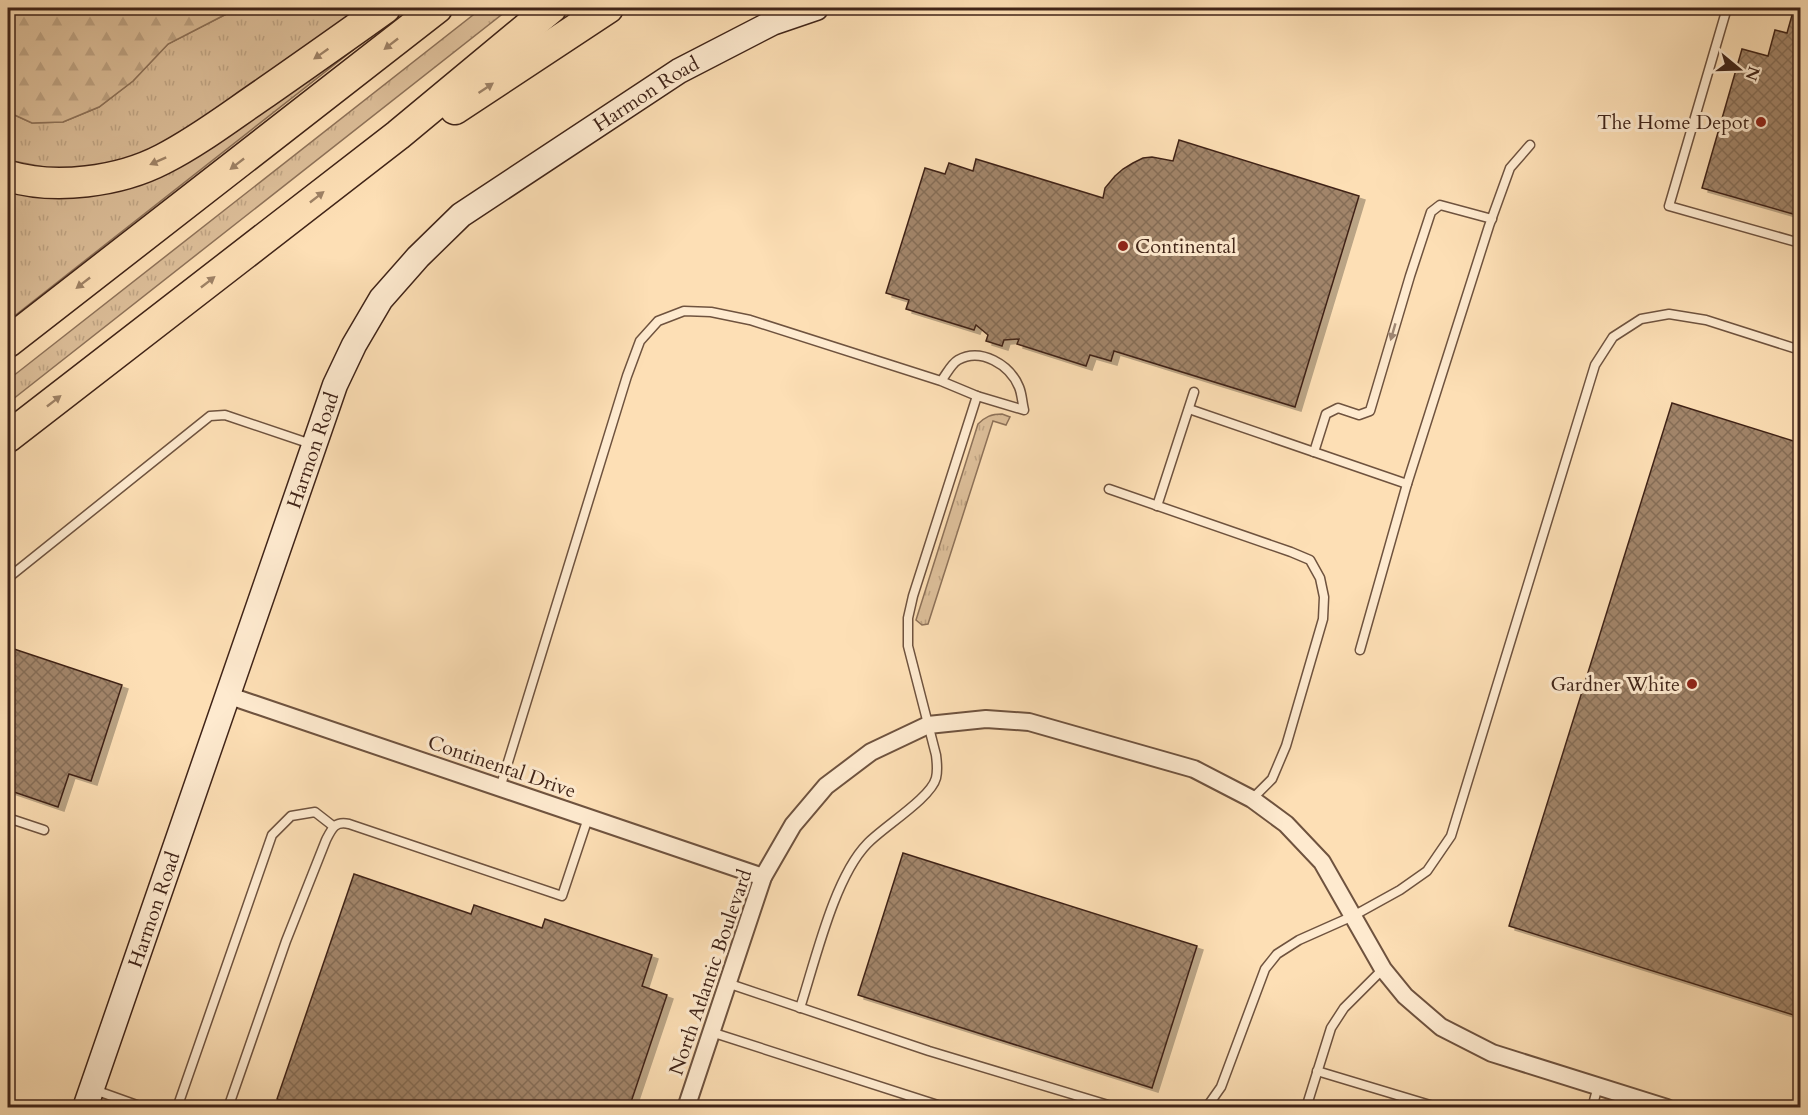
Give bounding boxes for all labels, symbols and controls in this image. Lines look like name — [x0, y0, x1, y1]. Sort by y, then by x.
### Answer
one-way arrow — [383, 37, 399, 50]
north arrow — [1709, 39, 1769, 99]
one-way arrow — [313, 48, 329, 60]
street label: Harmon Road — [588, 50, 704, 138]
text: N — [1740, 63, 1765, 84]
one-way arrow — [478, 83, 494, 94]
place label: The Home Depot — [1597, 109, 1750, 136]
marker: The Home Depot — [1754, 115, 1768, 129]
one-way arrow — [149, 156, 167, 166]
one-way arrow — [229, 157, 245, 170]
one-way arrow — [309, 192, 324, 204]
place label: Continental — [1135, 233, 1236, 260]
marker: Continental — [1116, 239, 1130, 253]
one-way arrow — [200, 275, 216, 288]
one-way arrow — [75, 277, 91, 290]
one-way arrow — [1388, 323, 1397, 341]
street label: Harmon Road — [280, 388, 346, 512]
one-way arrow — [46, 395, 61, 407]
place label: Gardner White — [1550, 671, 1680, 698]
marker: Gardner White — [1685, 677, 1699, 691]
street label: Continental Drive — [424, 728, 580, 804]
street label: Harmon Road — [122, 848, 187, 971]
street label: North Atlantic Boulevard — [663, 865, 759, 1079]

